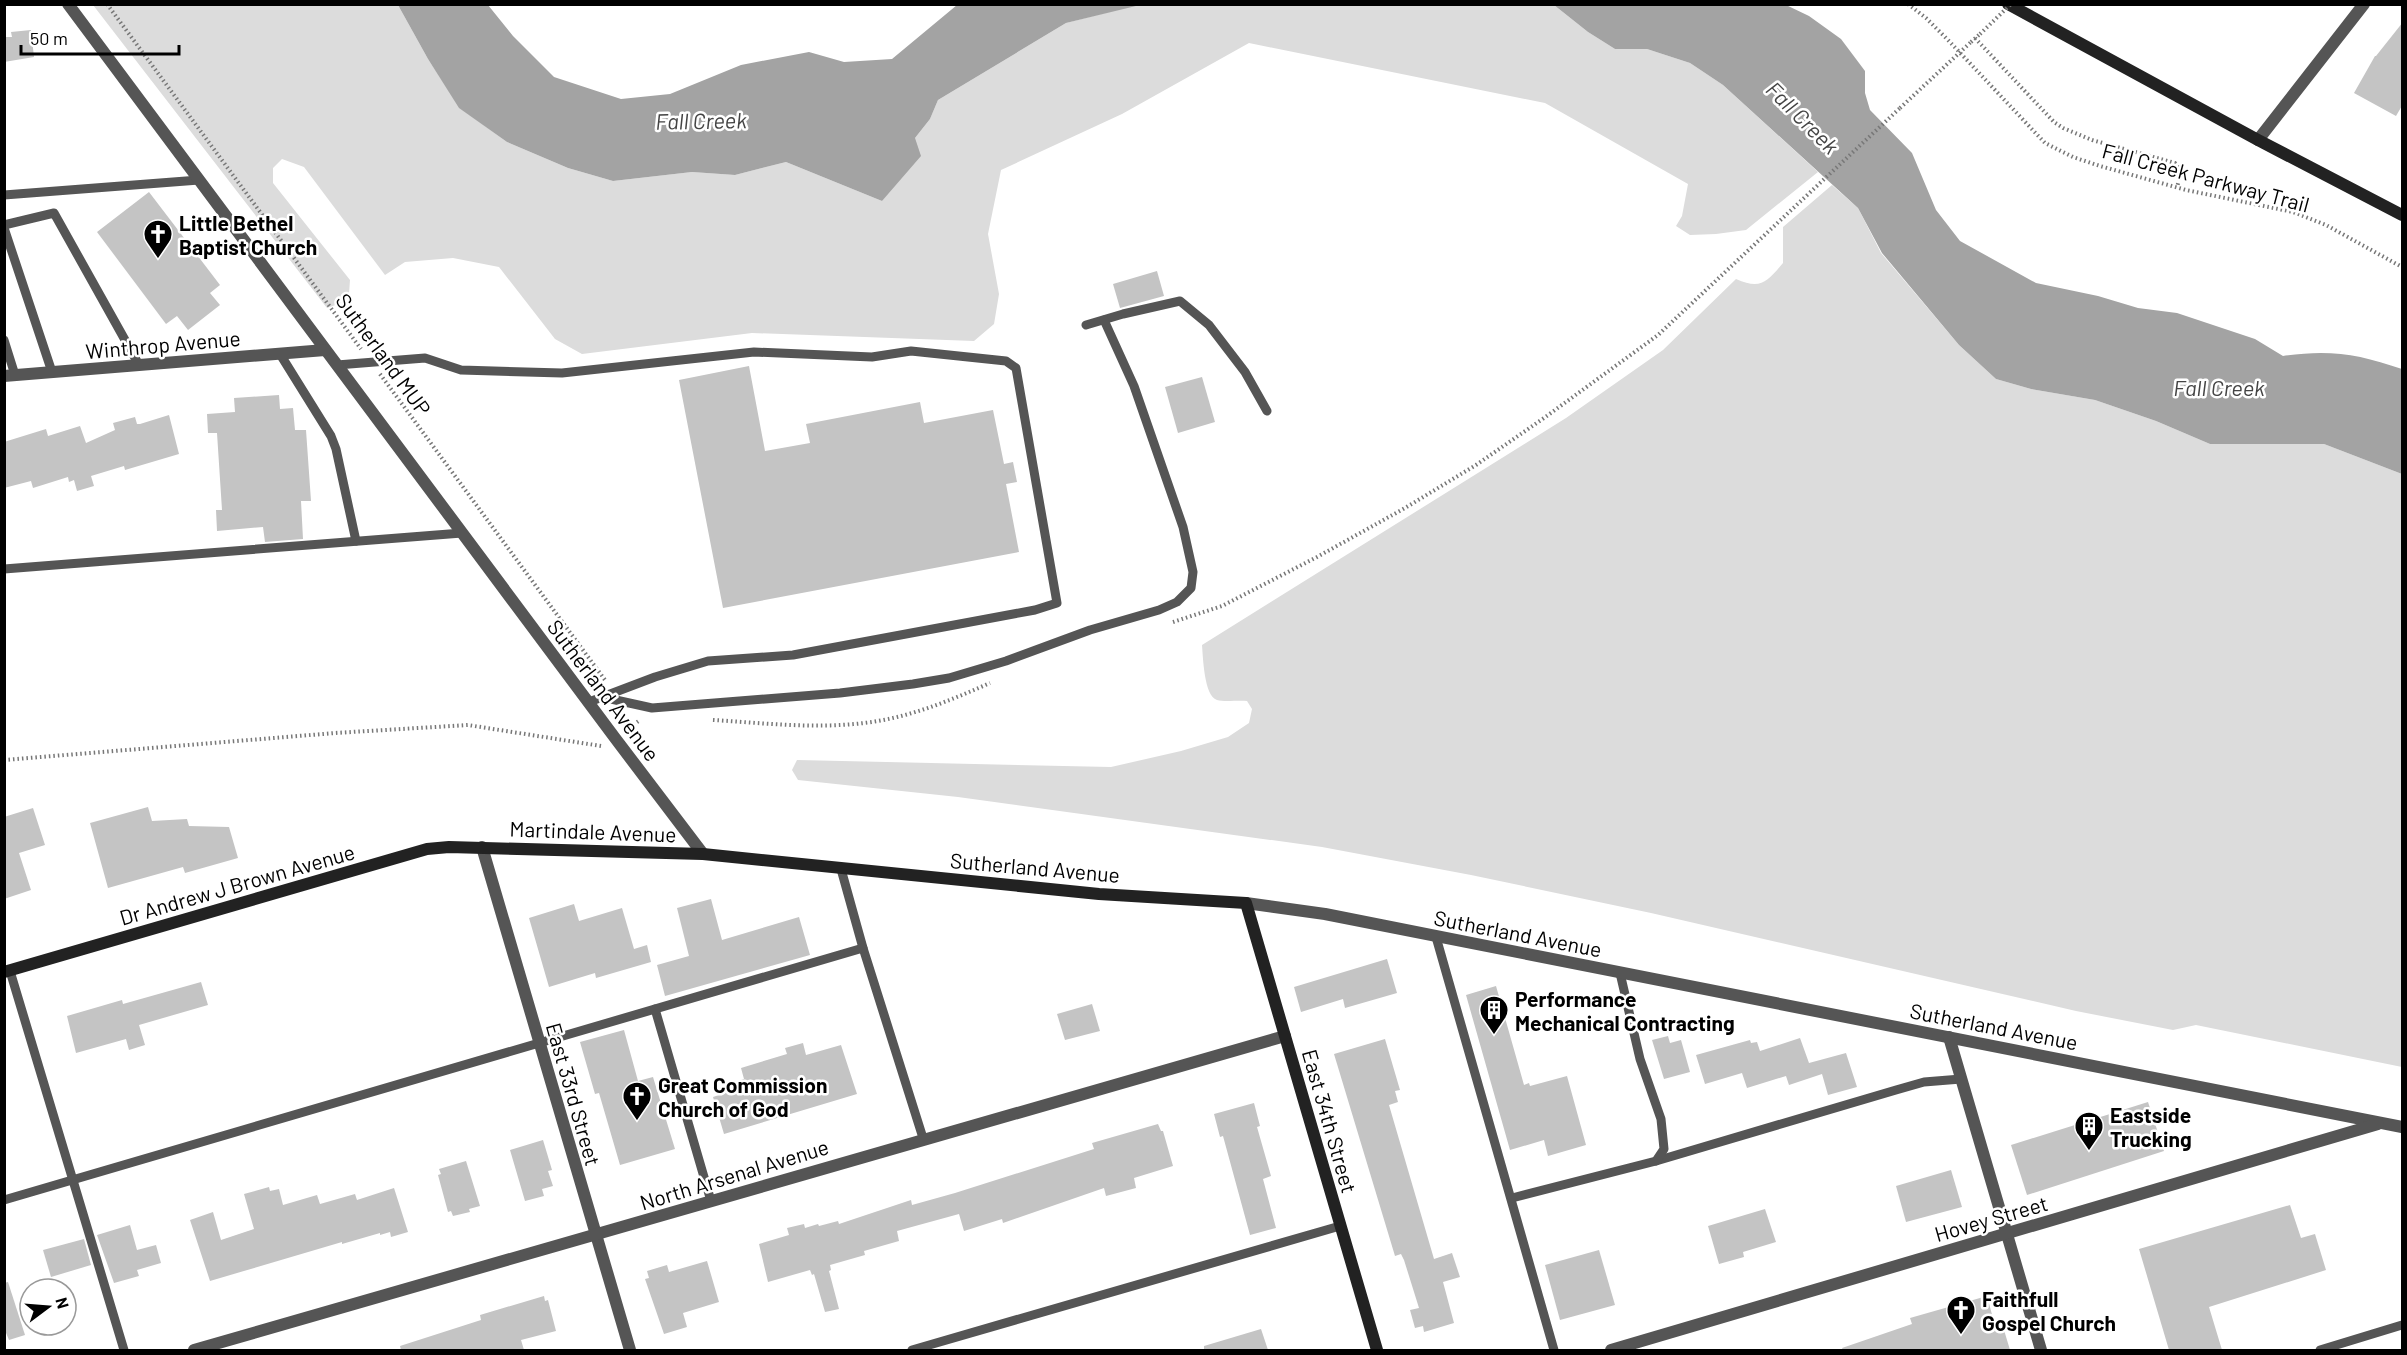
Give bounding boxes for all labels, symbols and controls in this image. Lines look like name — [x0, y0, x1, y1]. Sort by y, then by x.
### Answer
scale bar — [21, 18, 178, 56]
text: 50 m — [30, 27, 68, 49]
water label: Fall Creek — [1761, 75, 1845, 159]
water label: Fall Creek — [655, 106, 747, 134]
street label: Fall Creek Parkway Trail — [2100, 137, 2312, 217]
place label: Little Bethel Baptist Church — [179, 210, 317, 259]
church icon: Little Bethel Baptist Church — [142, 218, 174, 260]
street label: Sutherland MUP — [331, 288, 437, 420]
street label: Winthrop Avenue — [84, 325, 242, 363]
water label: Fall Creek — [2173, 374, 2265, 400]
street label: Sutherland Avenue — [543, 614, 665, 766]
street label: Martindale Avenue — [509, 816, 677, 846]
street label: Dr Andrew J Brown Avenue — [117, 838, 357, 930]
street label: Sutherland Avenue — [949, 847, 1121, 887]
street label: Sutherland Avenue — [1432, 904, 1604, 962]
place label: Performance Mechanical Contracting — [1515, 986, 1735, 1035]
building icon: Performance Mechanical Contracting — [1478, 994, 1510, 1036]
street label: Sutherland Avenue — [1908, 997, 2080, 1055]
street label: East 33rd Street — [542, 1020, 606, 1168]
street label: East 34th Street — [1298, 1046, 1362, 1196]
place label: Great Commission Church of God — [658, 1072, 827, 1121]
church icon: Great Commission Church of God — [621, 1080, 653, 1122]
place label: Eastside Trucking — [2110, 1102, 2192, 1151]
building icon: Eastside Trucking — [2073, 1110, 2105, 1152]
street label: North Arsenal Avenue — [637, 1133, 831, 1215]
street label: Hovey Street — [1932, 1190, 2050, 1246]
north arrow — [18, 1277, 78, 1337]
place label: Faithfull Gospel Church — [1982, 1286, 2116, 1335]
church icon: Faithfull Gospel Church — [1945, 1294, 1977, 1336]
text: N — [52, 1295, 73, 1310]

